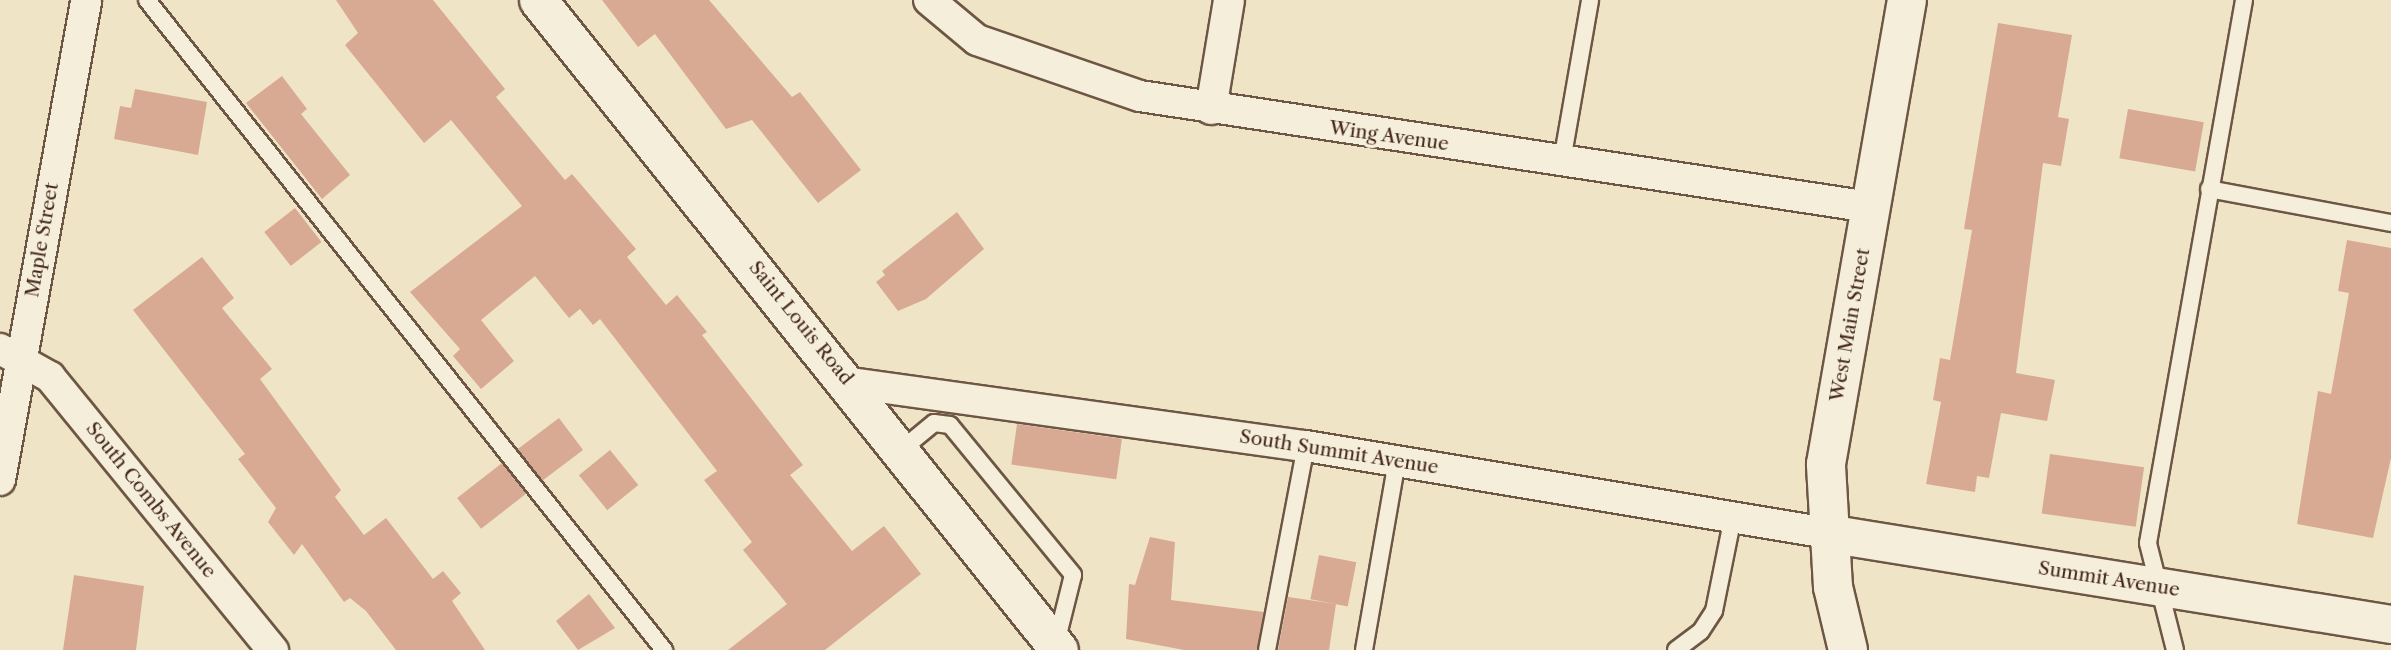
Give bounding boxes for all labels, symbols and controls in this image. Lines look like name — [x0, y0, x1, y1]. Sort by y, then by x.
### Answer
street label: Wing Avenue — [1327, 116, 1451, 156]
street label: Maple Street — [21, 181, 63, 299]
street label: West Main Street — [1825, 246, 1875, 404]
street label: Saint Louis Road — [744, 257, 858, 389]
street label: South Combs Avenue — [81, 417, 221, 583]
street label: South Summit Avenue — [1237, 425, 1441, 479]
street label: Summit Avenue — [2036, 557, 2182, 601]

